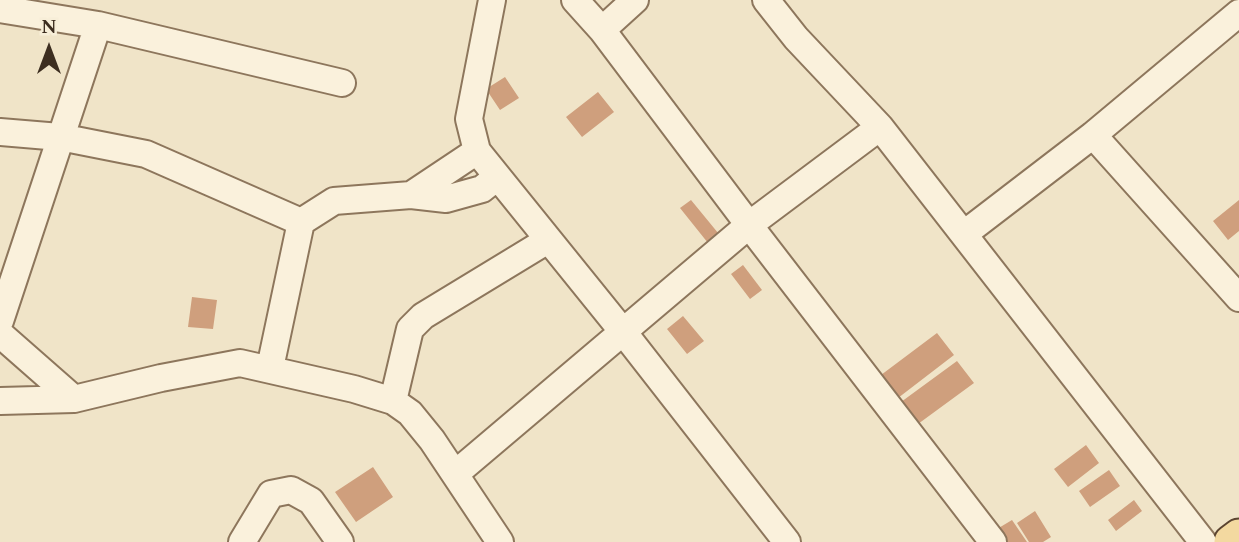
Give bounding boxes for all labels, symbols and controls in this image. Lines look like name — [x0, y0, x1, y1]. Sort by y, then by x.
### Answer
text: N — [41, 13, 57, 42]
north arrow — [14, 14, 84, 84]

